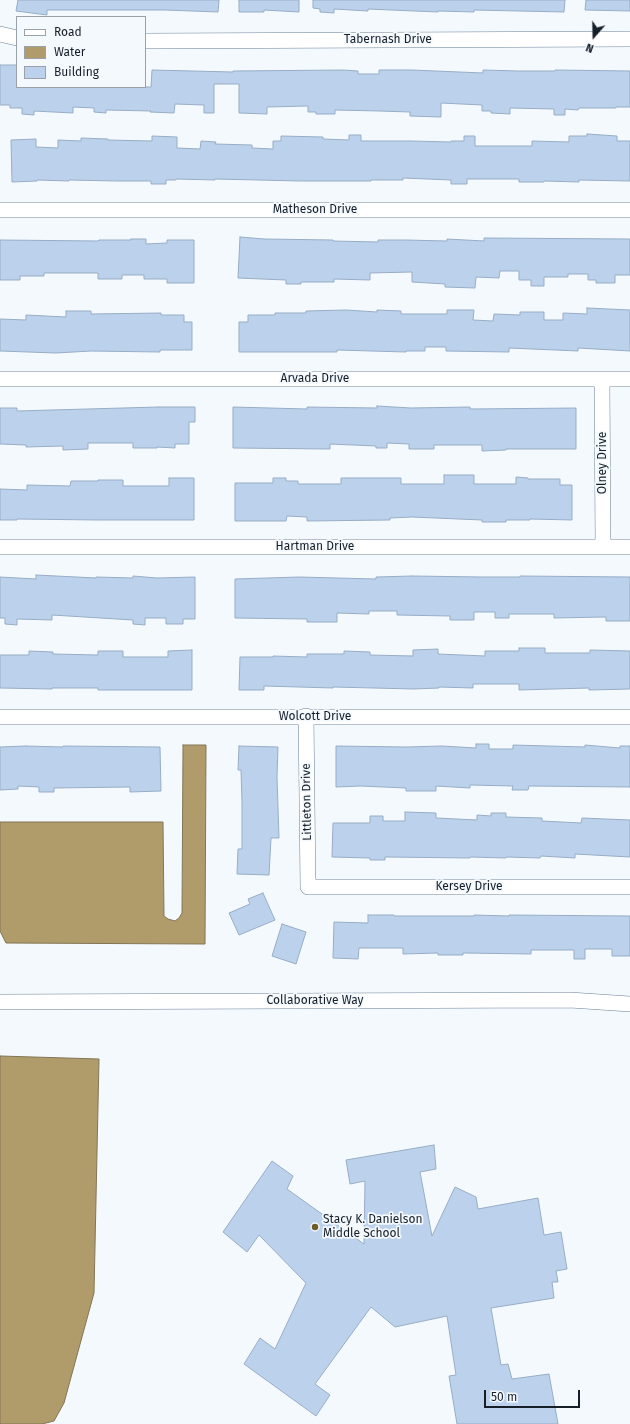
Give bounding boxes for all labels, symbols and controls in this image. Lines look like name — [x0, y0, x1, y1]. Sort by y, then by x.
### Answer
legend — [16, 16, 146, 88]
north arrow — [574, 16, 614, 56]
text: Road — [54, 25, 82, 39]
street label: Tabernash Drive — [344, 33, 432, 47]
text: N — [584, 40, 595, 55]
text: Water — [54, 45, 85, 59]
text: Building — [54, 65, 99, 79]
street label: Matheson Drive — [273, 203, 357, 217]
street label: Arvada Drive — [281, 372, 349, 386]
street label: Olney Drive — [596, 432, 610, 494]
street label: Hartman Drive — [276, 540, 354, 554]
street label: Wolcott Drive — [279, 710, 351, 724]
street label: Littleton Drive — [299, 763, 315, 841]
street label: Kersey Drive — [435, 880, 503, 894]
street label: Collaborative Way — [267, 994, 363, 1008]
place label: Stacy K. Danielson Middle School — [323, 1213, 423, 1241]
marker: Stacy K. Danielson Middle School — [310, 1222, 320, 1232]
scale bar — [486, 1382, 582, 1408]
text: 50 m — [491, 1390, 517, 1404]

